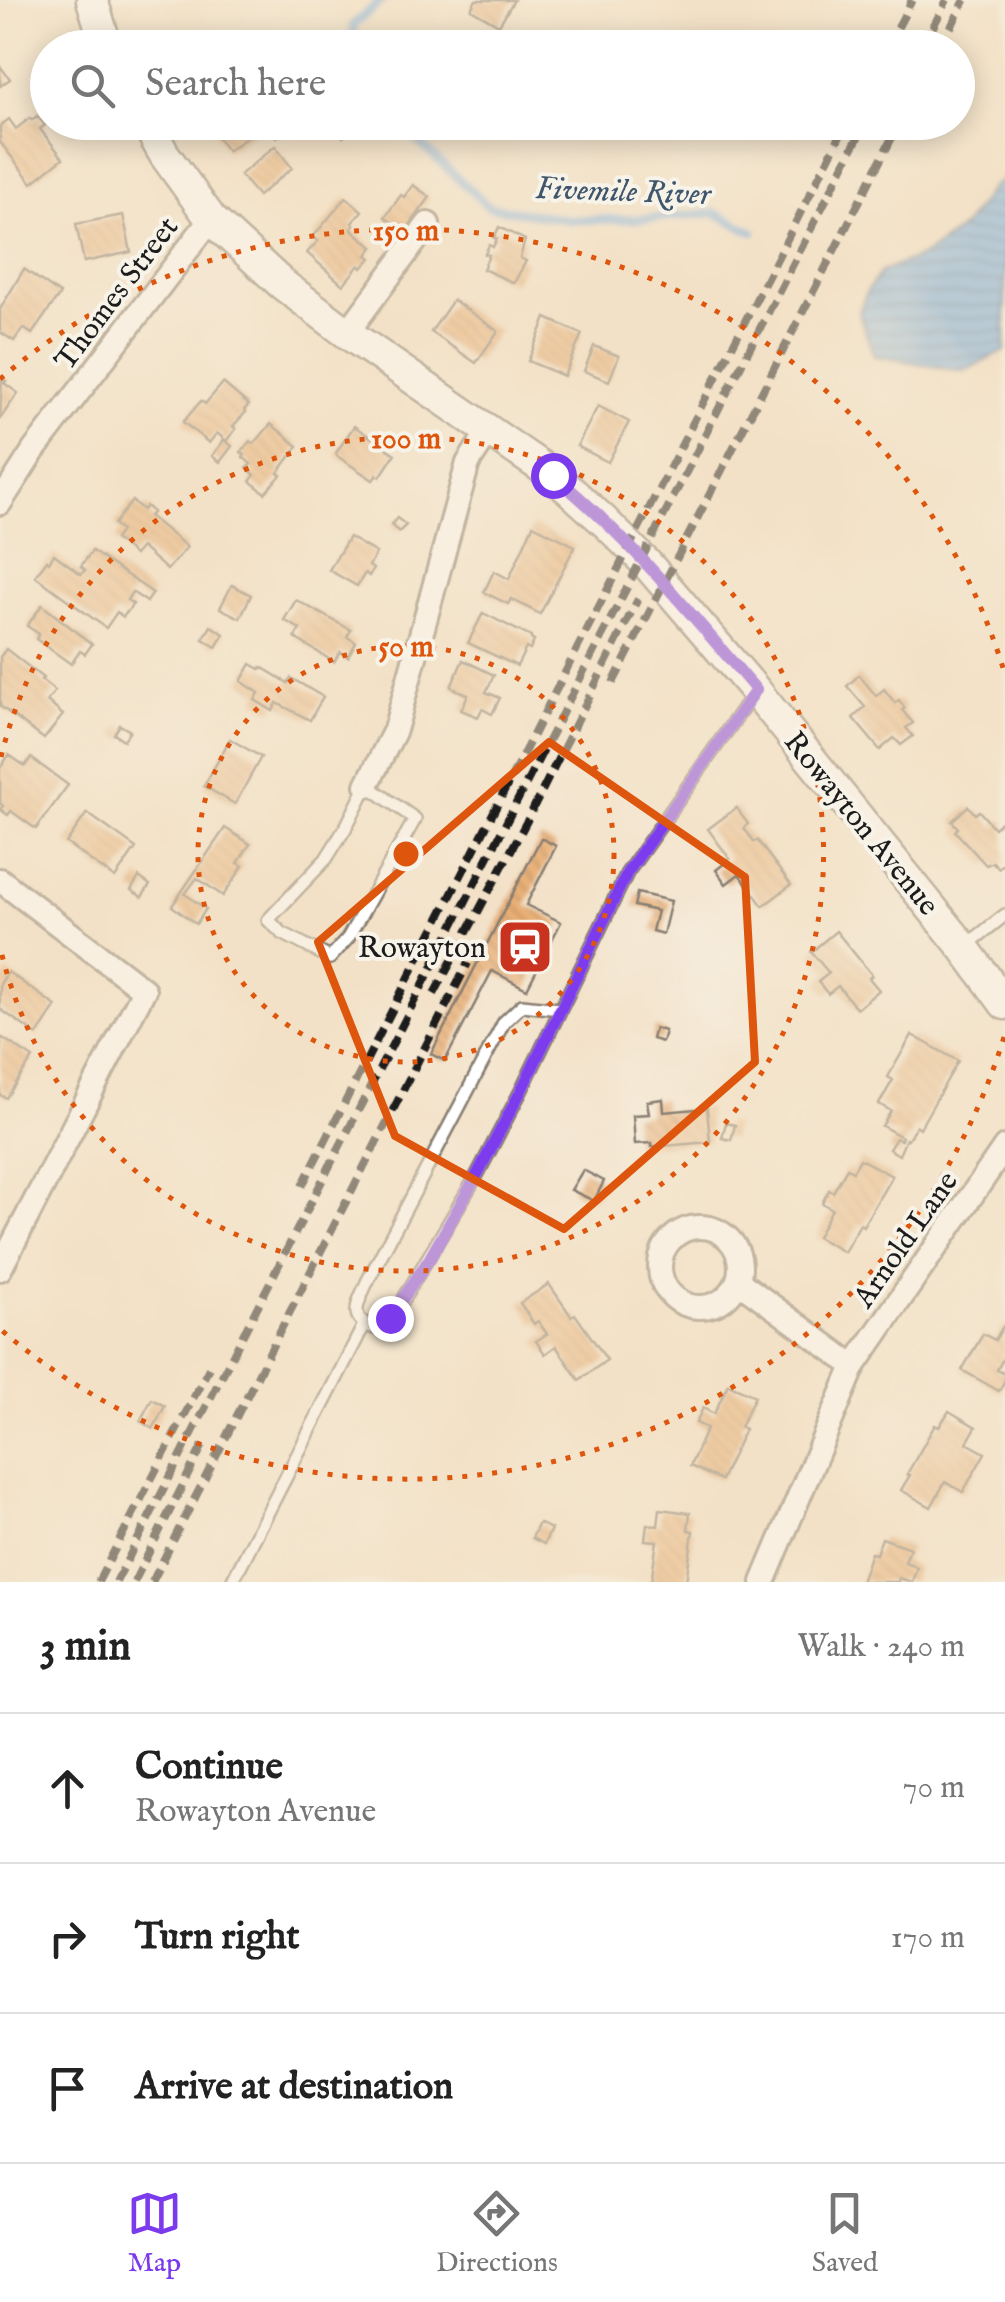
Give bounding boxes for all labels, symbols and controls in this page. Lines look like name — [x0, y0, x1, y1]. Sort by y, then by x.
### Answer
search box — [30, 30, 975, 140]
icon: search — [65, 58, 120, 113]
text: Search here — [145, 61, 326, 109]
water label: Fivemile River — [535, 169, 713, 216]
street label: Thomes Street — [48, 210, 188, 379]
text: 150 m — [373, 213, 439, 251]
text: 100 m — [371, 421, 441, 459]
route start — [531, 453, 577, 499]
text: 50 m — [378, 629, 434, 667]
street label: Rowayton Avenue — [775, 724, 946, 924]
centre of rings — [388, 836, 424, 872]
station icon: Rowayton — [495, 917, 555, 977]
place label: Rowayton — [358, 930, 486, 968]
street label: Arnold Lane — [845, 1165, 968, 1317]
route end — [368, 1296, 414, 1342]
text: 3 min — [40, 1621, 131, 1674]
text: Walk · 240 m — [798, 1627, 965, 1668]
text: Continue — [135, 1744, 283, 1792]
icon: ahead — [40, 1761, 95, 1816]
text: 70 m — [903, 1768, 965, 1809]
text: Rowayton Avenue — [135, 1792, 376, 1833]
icon: right — [40, 1911, 95, 1966]
text: Turn right — [135, 1914, 299, 1962]
text: 170 m — [891, 1918, 965, 1959]
icon: arrive — [40, 2061, 95, 2116]
text: Arrive at destination — [135, 2064, 453, 2112]
tab: Map — [127, 2186, 182, 2281]
tab: Directions — [436, 2186, 558, 2281]
tab: Saved — [812, 2186, 878, 2281]

